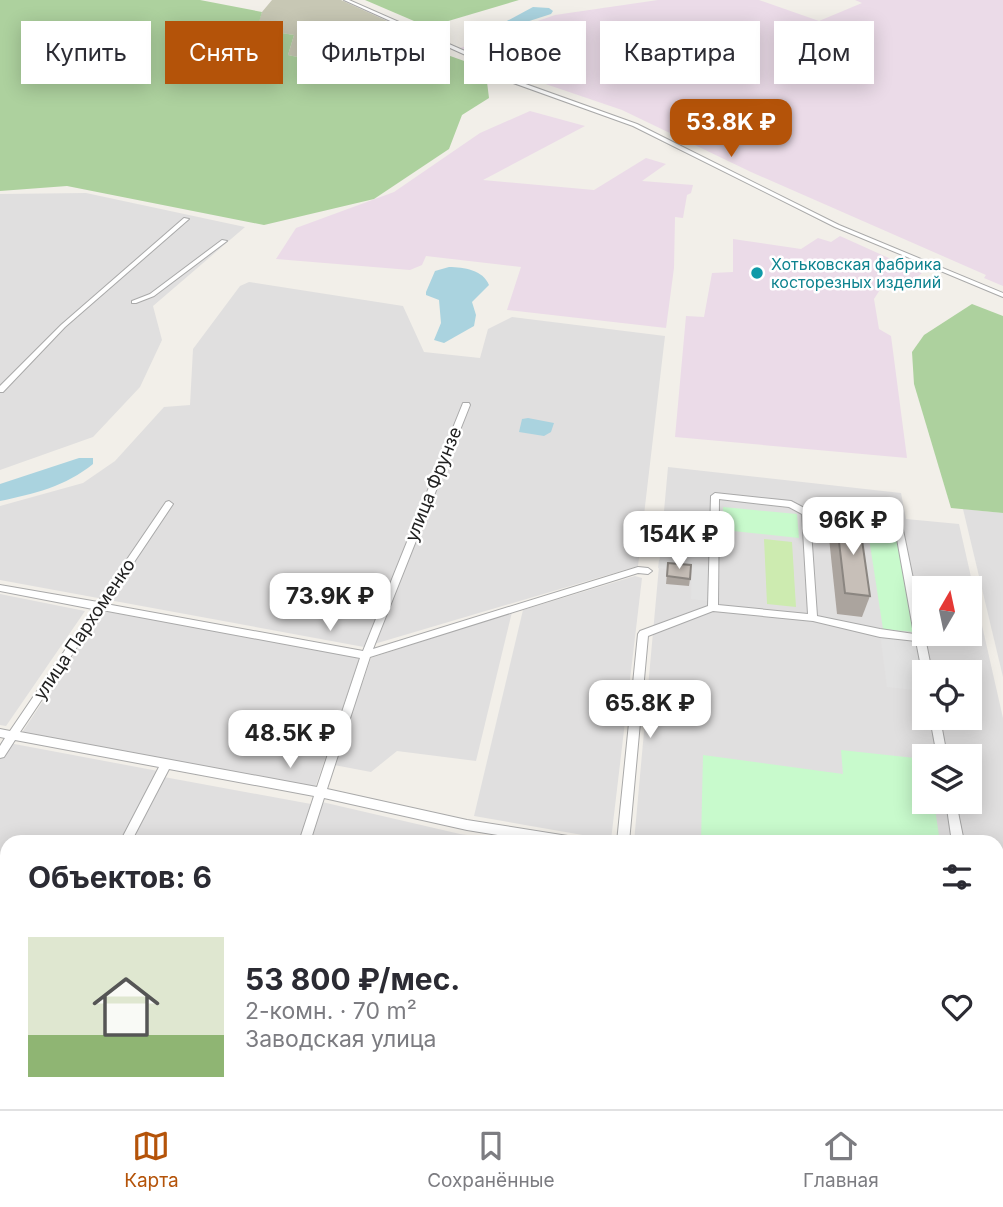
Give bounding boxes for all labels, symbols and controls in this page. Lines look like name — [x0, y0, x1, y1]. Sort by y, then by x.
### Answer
chip: Купить — [21, 21, 151, 84]
chip: Снять — [165, 21, 283, 84]
chip: Фильтры — [297, 21, 450, 84]
chip: Новое — [464, 21, 586, 84]
chip: Квартира — [600, 21, 760, 84]
chip: Дом — [774, 21, 874, 84]
pin: 53.8K ₽ — [666, 100, 796, 159]
text: 53.8K ₽ — [686, 108, 776, 136]
place label: Хотьковская фабрика косторезных изделий — [771, 254, 941, 292]
marker: Хотьковская фабрика косторезных изделий — [749, 265, 765, 281]
street label: улица Фрунзе — [400, 424, 466, 544]
pin: 96K ₽ — [804, 498, 902, 557]
text: 96K ₽ — [819, 506, 887, 534]
pin: 154K ₽ — [622, 512, 736, 571]
text: 154K ₽ — [639, 520, 719, 548]
street label: улица Пархоменко — [29, 554, 139, 704]
pin: 73.9K ₽ — [265, 574, 395, 633]
north arrow — [912, 576, 982, 646]
map controls — [912, 576, 982, 814]
text: 73.9K ₽ — [286, 582, 374, 610]
button: locate — [912, 660, 982, 730]
pin: 65.8K ₽ — [585, 680, 715, 740]
text: 65.8K ₽ — [605, 689, 695, 717]
pin: 48.5K ₽ — [225, 710, 355, 770]
text: 48.5K ₽ — [244, 719, 336, 747]
button: layers — [912, 744, 982, 814]
icon: filters — [938, 858, 976, 896]
text: Объектов: 6 — [28, 859, 212, 895]
text: 53 800 ₽/мес. — [245, 961, 460, 997]
icon: home — [84, 965, 168, 1049]
icon: heart — [938, 988, 976, 1026]
text: 2-комн. · 70 m² — [245, 997, 417, 1025]
text: Заводская улица — [245, 1025, 436, 1053]
tab: Карта — [124, 1127, 179, 1192]
tab: Сохранённые — [427, 1127, 555, 1192]
tab: Главная — [803, 1127, 879, 1192]

